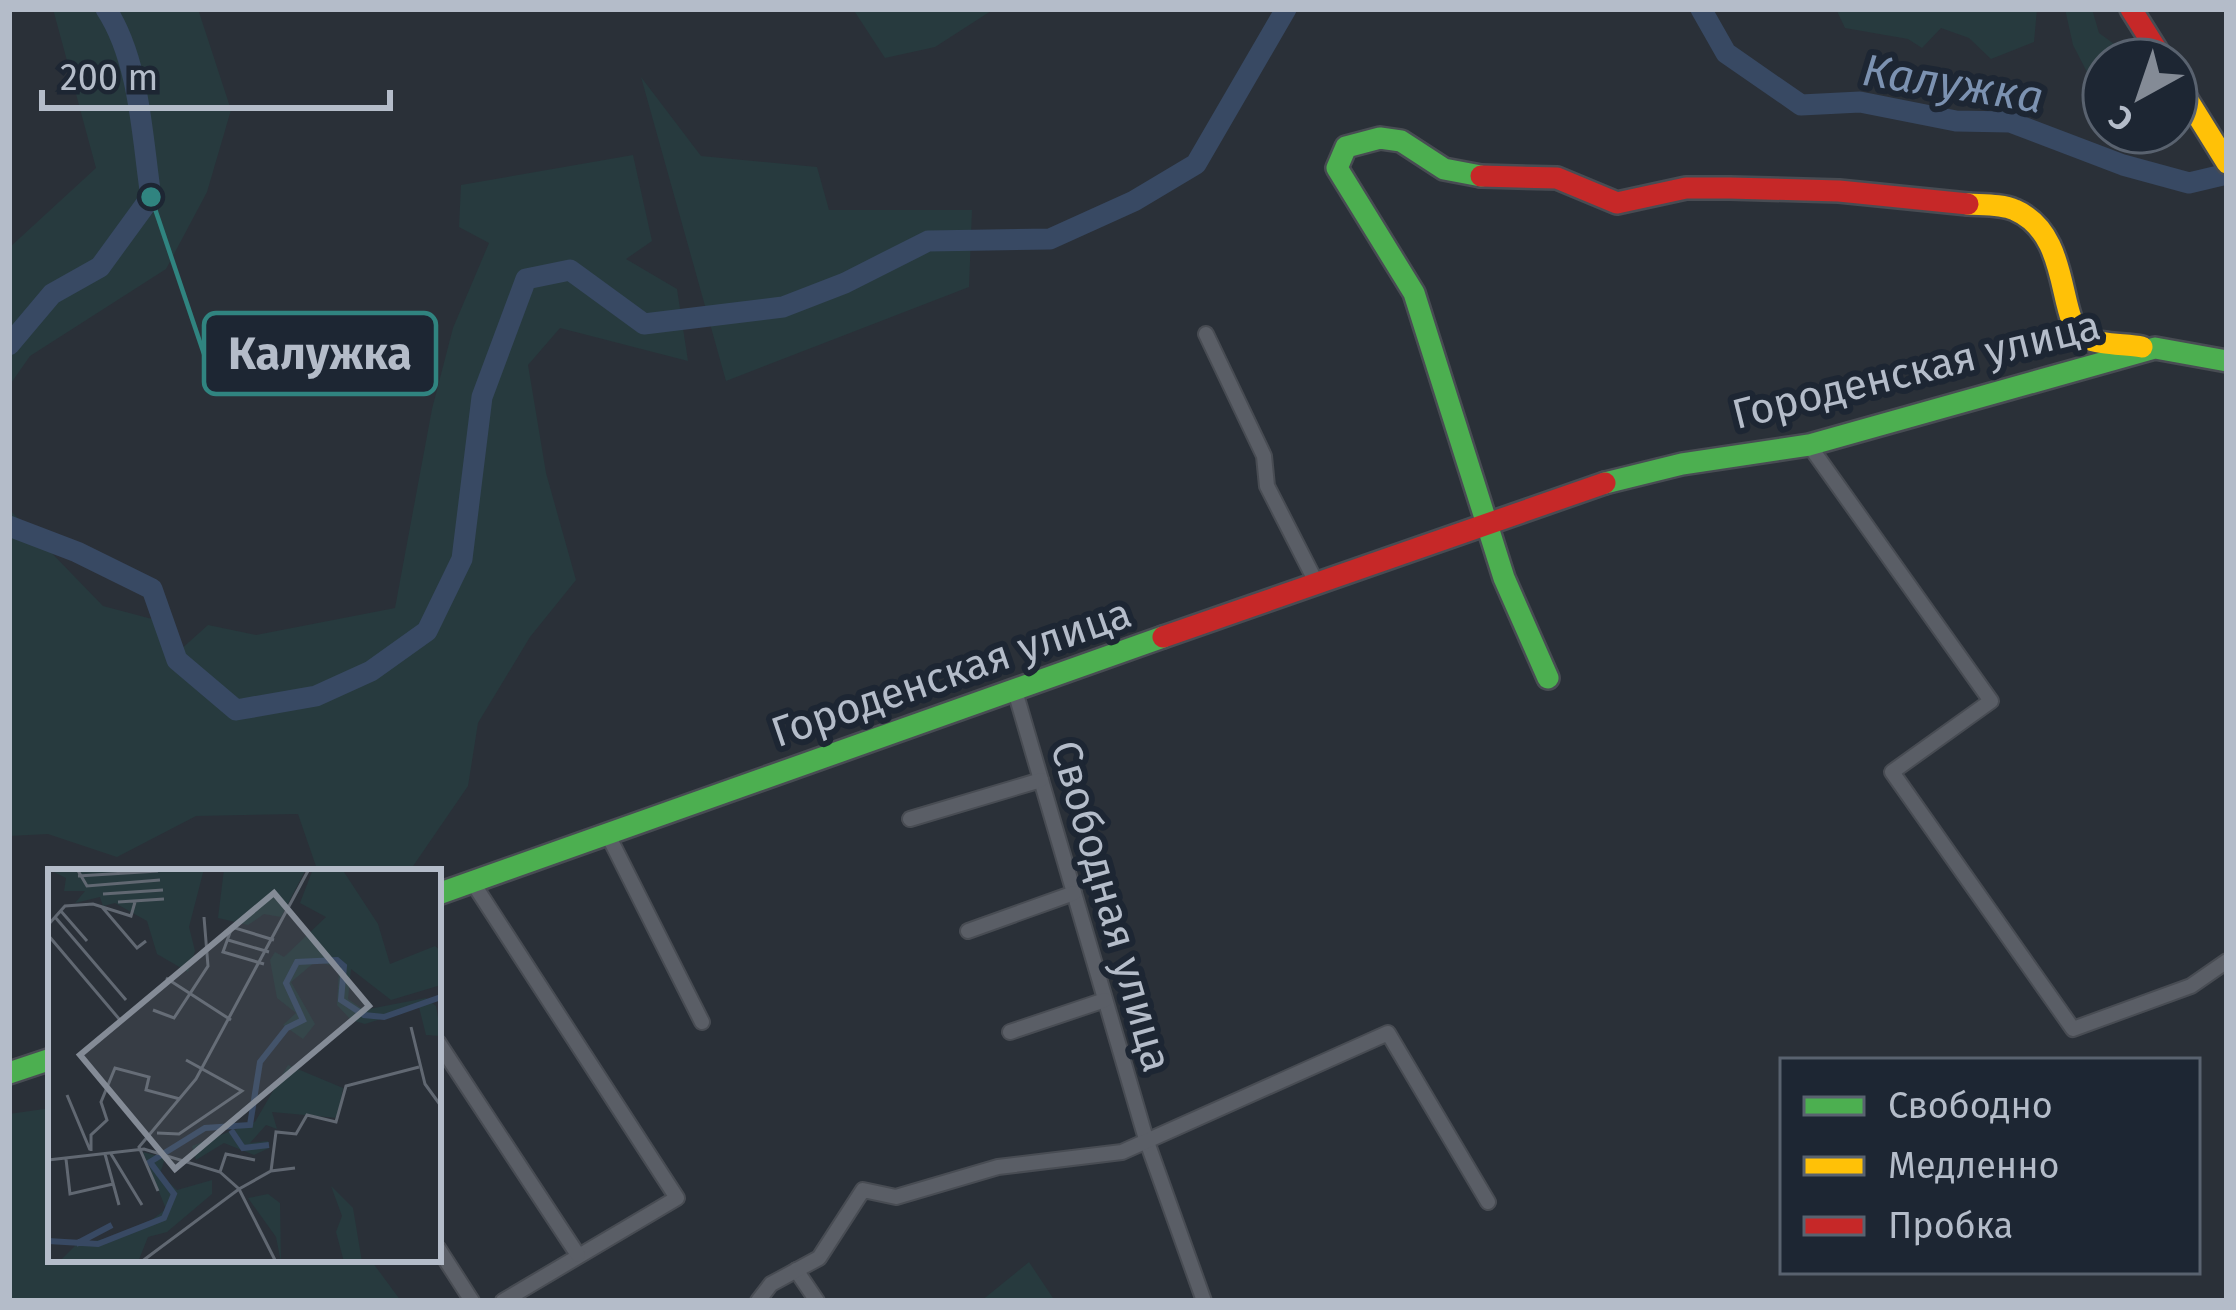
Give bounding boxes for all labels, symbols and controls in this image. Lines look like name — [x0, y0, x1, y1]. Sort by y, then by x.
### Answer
scale bar — [42, 36, 390, 110]
north arrow — [2080, 36, 2200, 156]
water label: Калужка — [1859, 43, 2047, 125]
text: 200 m — [60, 56, 158, 100]
text: С — [2101, 97, 2141, 140]
street label: Городенская улица — [1727, 300, 2105, 440]
callout: Калужка — [204, 313, 436, 394]
text: Калужка — [228, 327, 412, 381]
street label: Городенская улица — [765, 588, 1138, 758]
street label: Свободная улица — [1040, 735, 1182, 1077]
inset map — [48, 869, 441, 1262]
legend — [1780, 1058, 2200, 1274]
text: Свободно — [1888, 1084, 2053, 1128]
text: Медленно — [1888, 1144, 2060, 1188]
text: Пробка — [1888, 1204, 2013, 1248]

